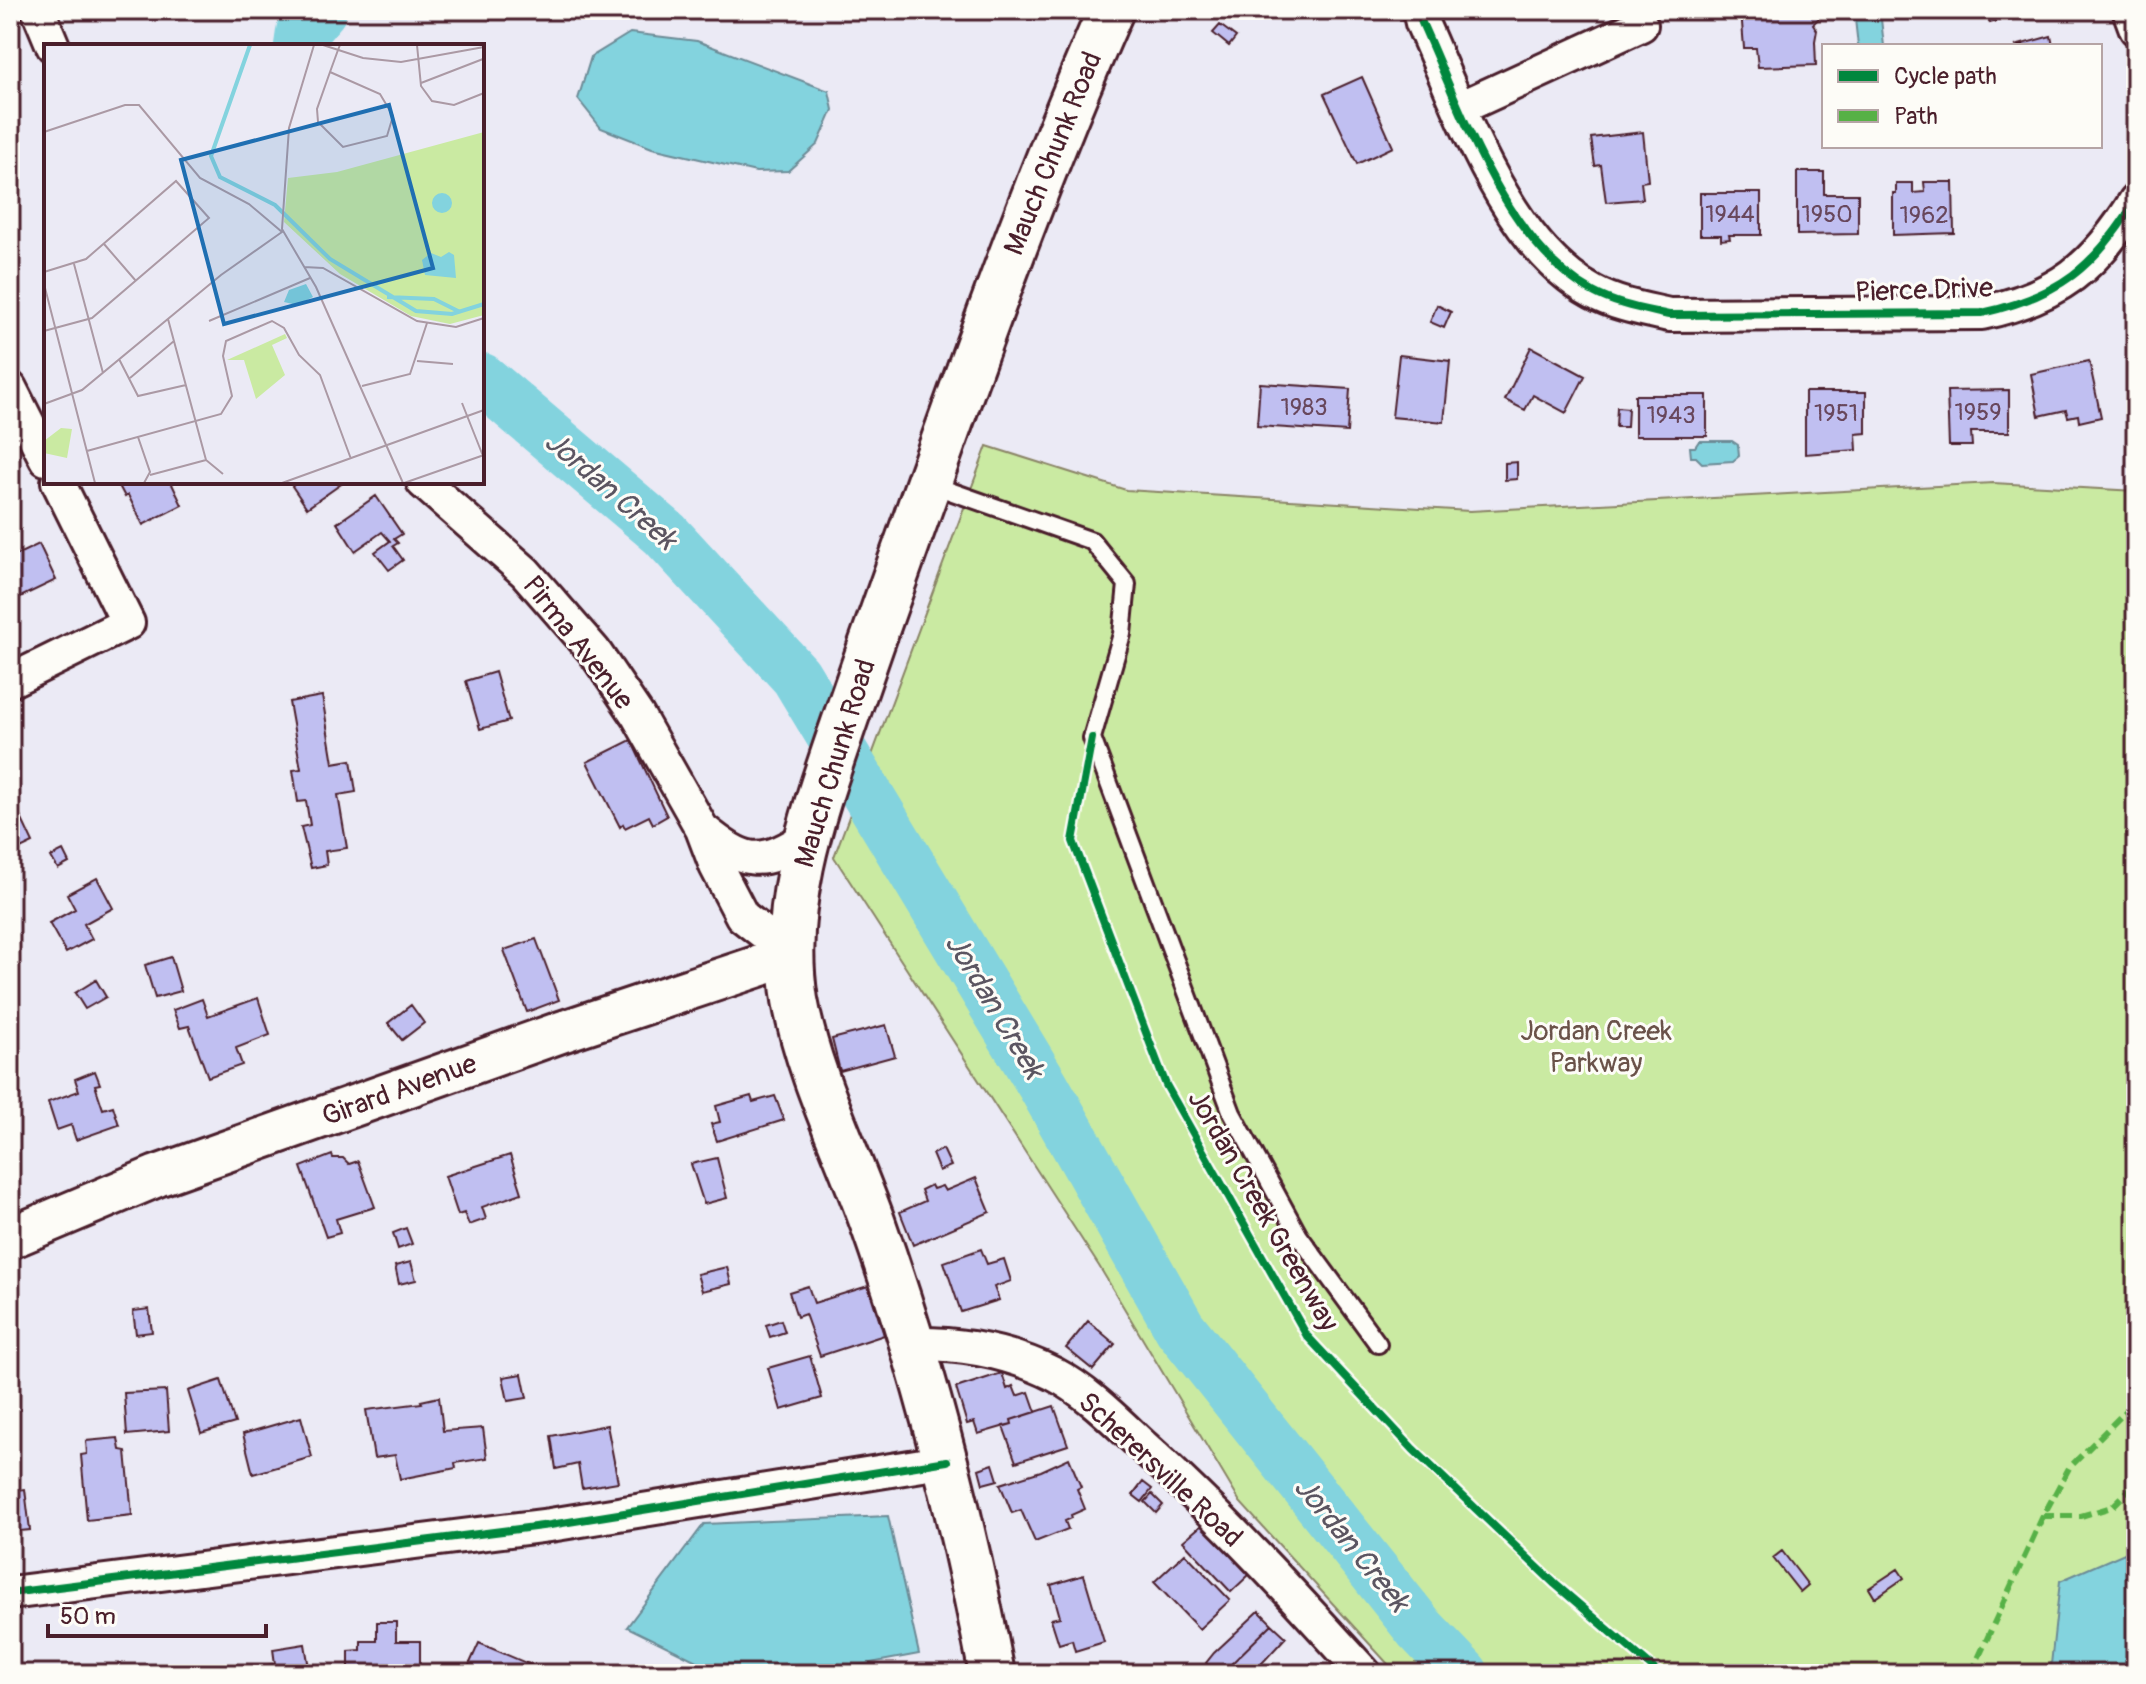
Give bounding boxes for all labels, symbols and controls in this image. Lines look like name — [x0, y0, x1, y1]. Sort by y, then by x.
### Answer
inset map — [44, 44, 484, 484]
legend — [1822, 44, 2102, 148]
street label: Mauch Chunk Road — [997, 47, 1110, 260]
text: Cycle path — [1894, 62, 1997, 91]
text: Path — [1894, 102, 1938, 131]
house number: 1944 — [1705, 200, 1755, 229]
house number: 1950 — [1801, 200, 1853, 229]
house number: 1962 — [1899, 201, 1949, 230]
street label: Pierce Drive — [1854, 271, 1994, 310]
house number: 1983 — [1280, 393, 1328, 422]
house number: 1959 — [1954, 398, 2002, 427]
house number: 1951 — [1814, 399, 1858, 428]
house number: 1943 — [1646, 401, 1696, 430]
water label: Jordan Creek — [537, 423, 686, 559]
street label: Pirma Avenue — [515, 569, 641, 717]
street label: Mauch Chunk Road — [787, 655, 884, 872]
water label: Jordan Creek — [937, 927, 1054, 1088]
park label: Jordan Creek Parkway — [1520, 1014, 1672, 1081]
street label: Girard Avenue — [317, 1046, 482, 1135]
street label: Jordan Creek Greenway — [1179, 1084, 1346, 1338]
street label: Scherersville Road — [1071, 1385, 1249, 1555]
water label: Jordan Creek — [1286, 1470, 1419, 1621]
scale bar — [48, 1588, 266, 1638]
text: 50 m — [60, 1602, 116, 1631]

